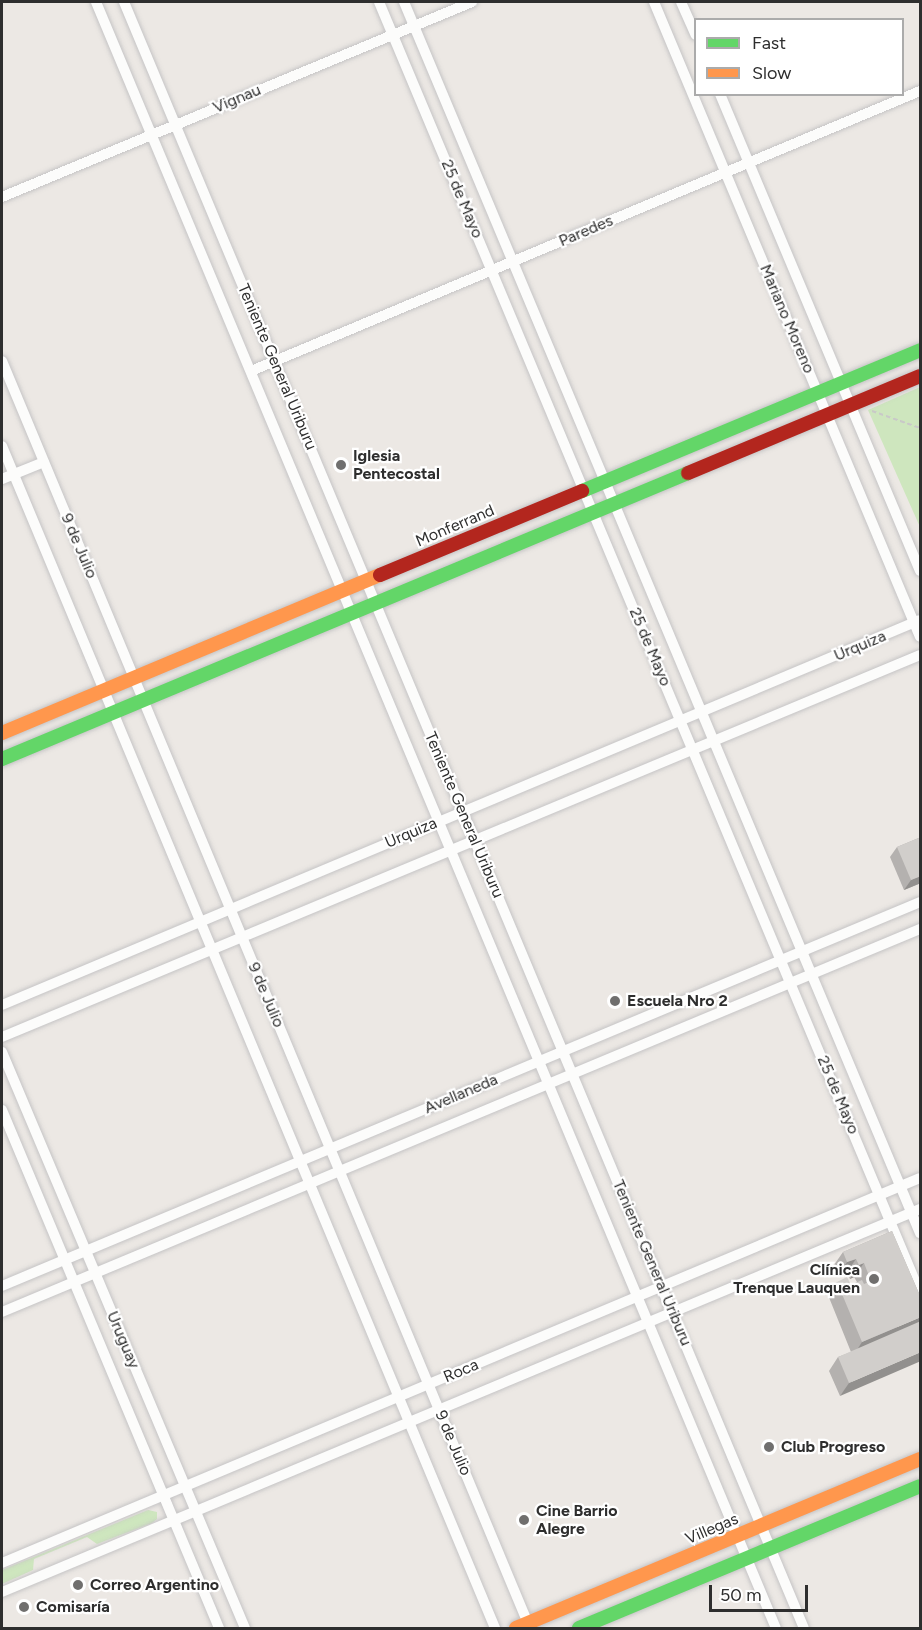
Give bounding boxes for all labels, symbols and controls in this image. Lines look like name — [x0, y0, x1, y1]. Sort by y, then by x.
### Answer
legend — [694, 18, 904, 96]
text: Fast — [752, 32, 786, 54]
text: Slow — [752, 62, 791, 84]
street label: Vignau — [210, 80, 264, 118]
street label: 25 de Mayo — [437, 157, 487, 241]
street label: Paredes — [556, 211, 616, 251]
street label: Mariano Moreno — [755, 262, 819, 376]
street label: Teniente General Uriburu — [233, 281, 321, 453]
place label: Iglesia Pentecostal — [353, 446, 440, 484]
marker: Iglesia Pentecostal — [334, 458, 348, 472]
street label: Monferrand — [413, 501, 497, 551]
street label: 9 de Julio — [57, 511, 101, 581]
street label: 25 de Mayo — [625, 605, 675, 689]
street label: Urquiza — [831, 626, 889, 666]
street label: Teniente General Uriburu — [420, 729, 508, 901]
street label: Urquiza — [382, 813, 440, 853]
street label: 9 de Julio — [244, 960, 288, 1030]
place label: Escuela Nro 2 — [627, 991, 728, 1011]
marker: Escuela Nro 2 — [608, 994, 622, 1008]
street label: 25 de Mayo — [813, 1053, 863, 1137]
street label: Avellaneda — [421, 1070, 501, 1118]
street label: Teniente General Uriburu — [608, 1177, 696, 1349]
place label: Clínica Trenque Lauquen — [733, 1260, 860, 1298]
marker: Clínica Trenque Lauquen — [865, 1270, 883, 1288]
street label: Uruguay — [102, 1308, 144, 1372]
street label: Roca — [441, 1355, 481, 1387]
street label: 9 de Julio — [431, 1408, 475, 1478]
place label: Club Progreso — [781, 1437, 885, 1457]
marker: Club Progreso — [762, 1440, 776, 1454]
place label: Cine Barrio Alegre — [536, 1501, 617, 1539]
street label: Villegas — [683, 1509, 741, 1549]
marker: Cine Barrio Alegre — [517, 1513, 531, 1527]
scale bar — [712, 1573, 811, 1611]
place label: Correo Argentino — [90, 1575, 219, 1595]
marker: Correo Argentino — [71, 1578, 85, 1592]
text: 50 m — [720, 1584, 762, 1606]
place label: Comisaría — [36, 1597, 110, 1617]
marker: Comisaría — [17, 1600, 31, 1614]

